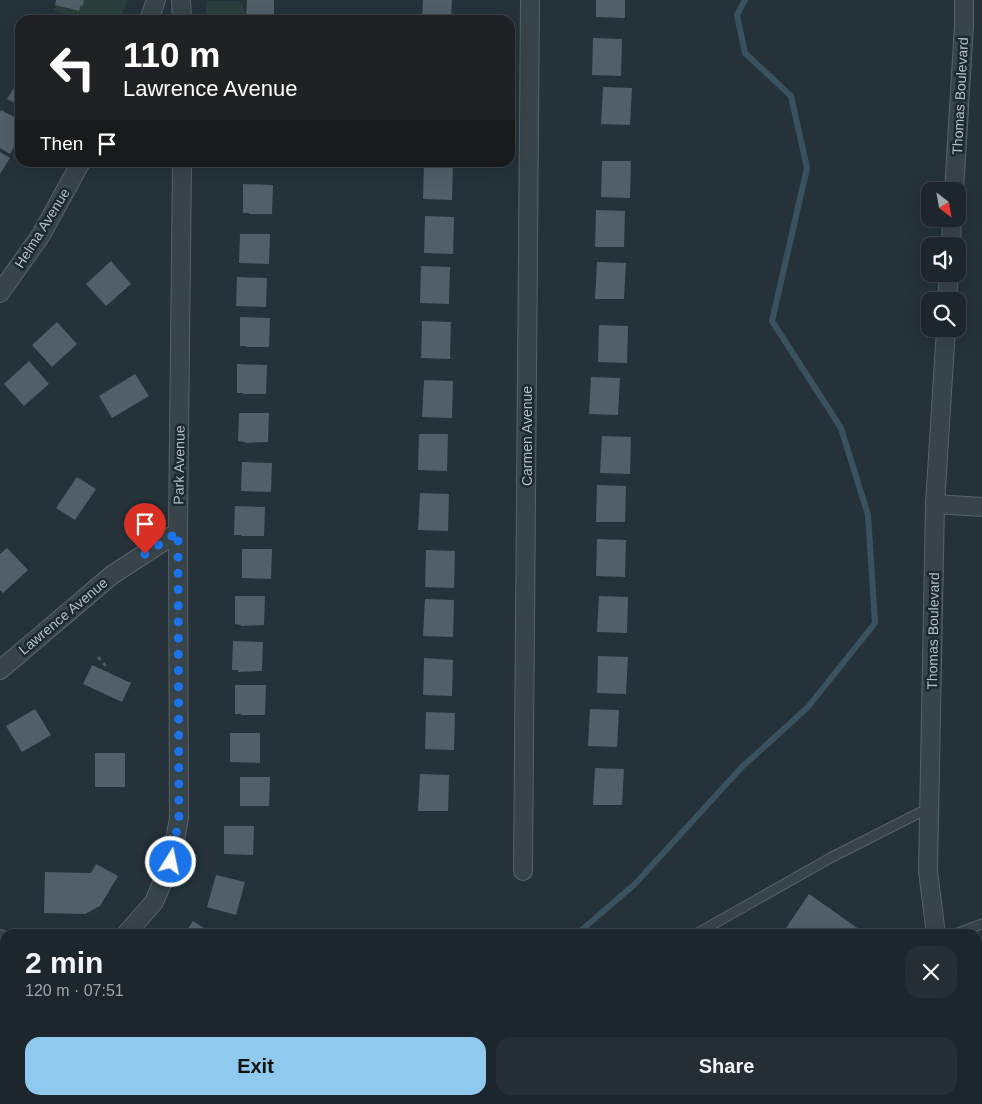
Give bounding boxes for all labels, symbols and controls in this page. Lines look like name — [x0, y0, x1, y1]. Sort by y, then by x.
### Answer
icon: left — [40, 35, 105, 100]
text: 110 m — [123, 35, 220, 74]
street label: Thomas Boulevard — [949, 37, 971, 155]
text: Lawrence Avenue — [123, 76, 298, 101]
icon: arrive — [93, 130, 121, 158]
text: Then — [40, 133, 83, 154]
north arrow — [921, 182, 966, 228]
map controls — [921, 182, 966, 337]
street label: Helma Avenue — [11, 185, 73, 271]
button: sound — [921, 237, 966, 282]
button: search — [921, 292, 966, 337]
street label: Carmen Avenue — [519, 386, 535, 486]
street label: Park Avenue — [170, 425, 188, 505]
pin — [124, 503, 166, 554]
icon: arrive — [131, 510, 159, 538]
street label: Thomas Boulevard — [924, 572, 942, 690]
street label: Lawrence Avenue — [15, 574, 111, 658]
position arrow — [144, 835, 196, 887]
text: 2 min — [25, 946, 103, 979]
button: close — [905, 946, 957, 998]
text: 120 m · 07:51 — [25, 982, 124, 999]
button: Exit — [25, 1037, 486, 1095]
button: Share — [496, 1037, 957, 1095]

